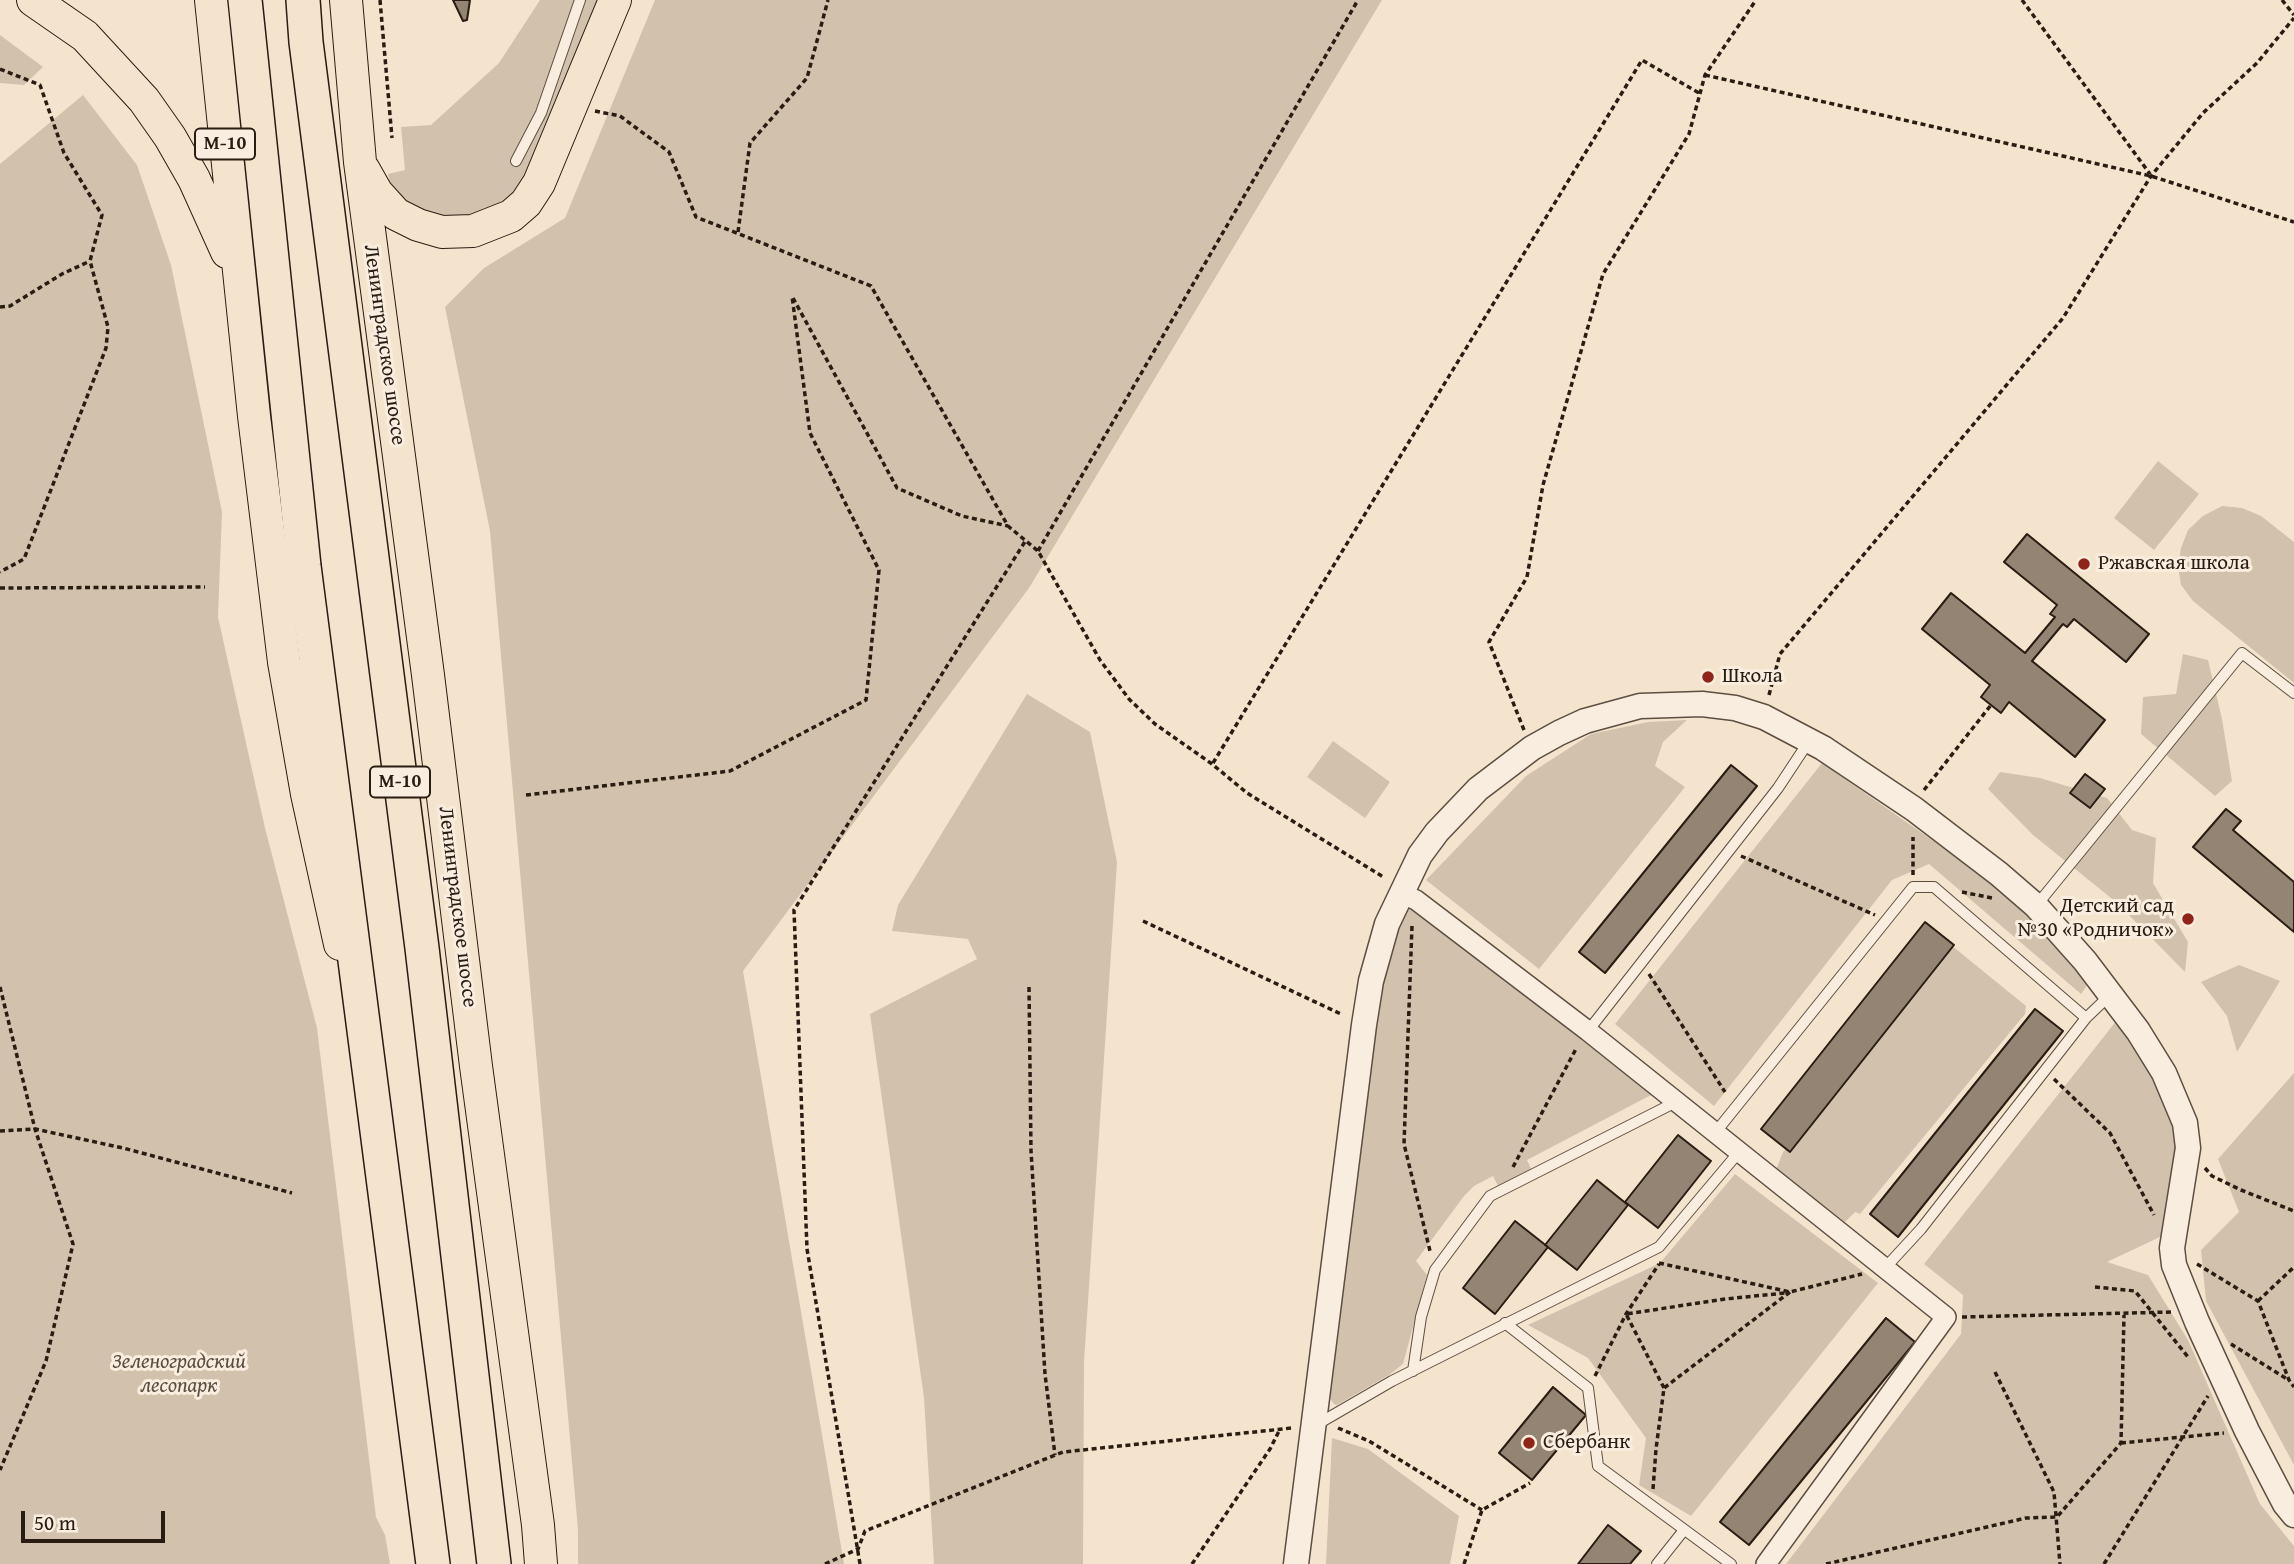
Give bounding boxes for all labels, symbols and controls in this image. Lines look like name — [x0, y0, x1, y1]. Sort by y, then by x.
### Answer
road number: М-10 — [195, 128, 255, 160]
street label: Ленинградское шоссе — [357, 243, 411, 447]
place label: Ржавская школа — [2098, 551, 2250, 577]
marker: Ржавская школа — [2076, 556, 2092, 572]
place label: Школа — [1722, 664, 1783, 690]
marker: Школа — [1700, 669, 1716, 685]
road number: М-10 — [370, 766, 430, 797]
street label: Ленинградское шоссе — [432, 805, 482, 1009]
place label: Детский сад №30 «Родничок» — [2017, 894, 2174, 944]
marker: Детский сад №30 «Родничок» — [2180, 911, 2196, 927]
park label: Зеленоградский лесопарк — [112, 1350, 246, 1400]
place label: Сбербанк — [1543, 1430, 1630, 1456]
marker: Сбербанк — [1521, 1435, 1537, 1451]
scale bar — [24, 1498, 168, 1542]
text: 50 m — [34, 1507, 76, 1538]

